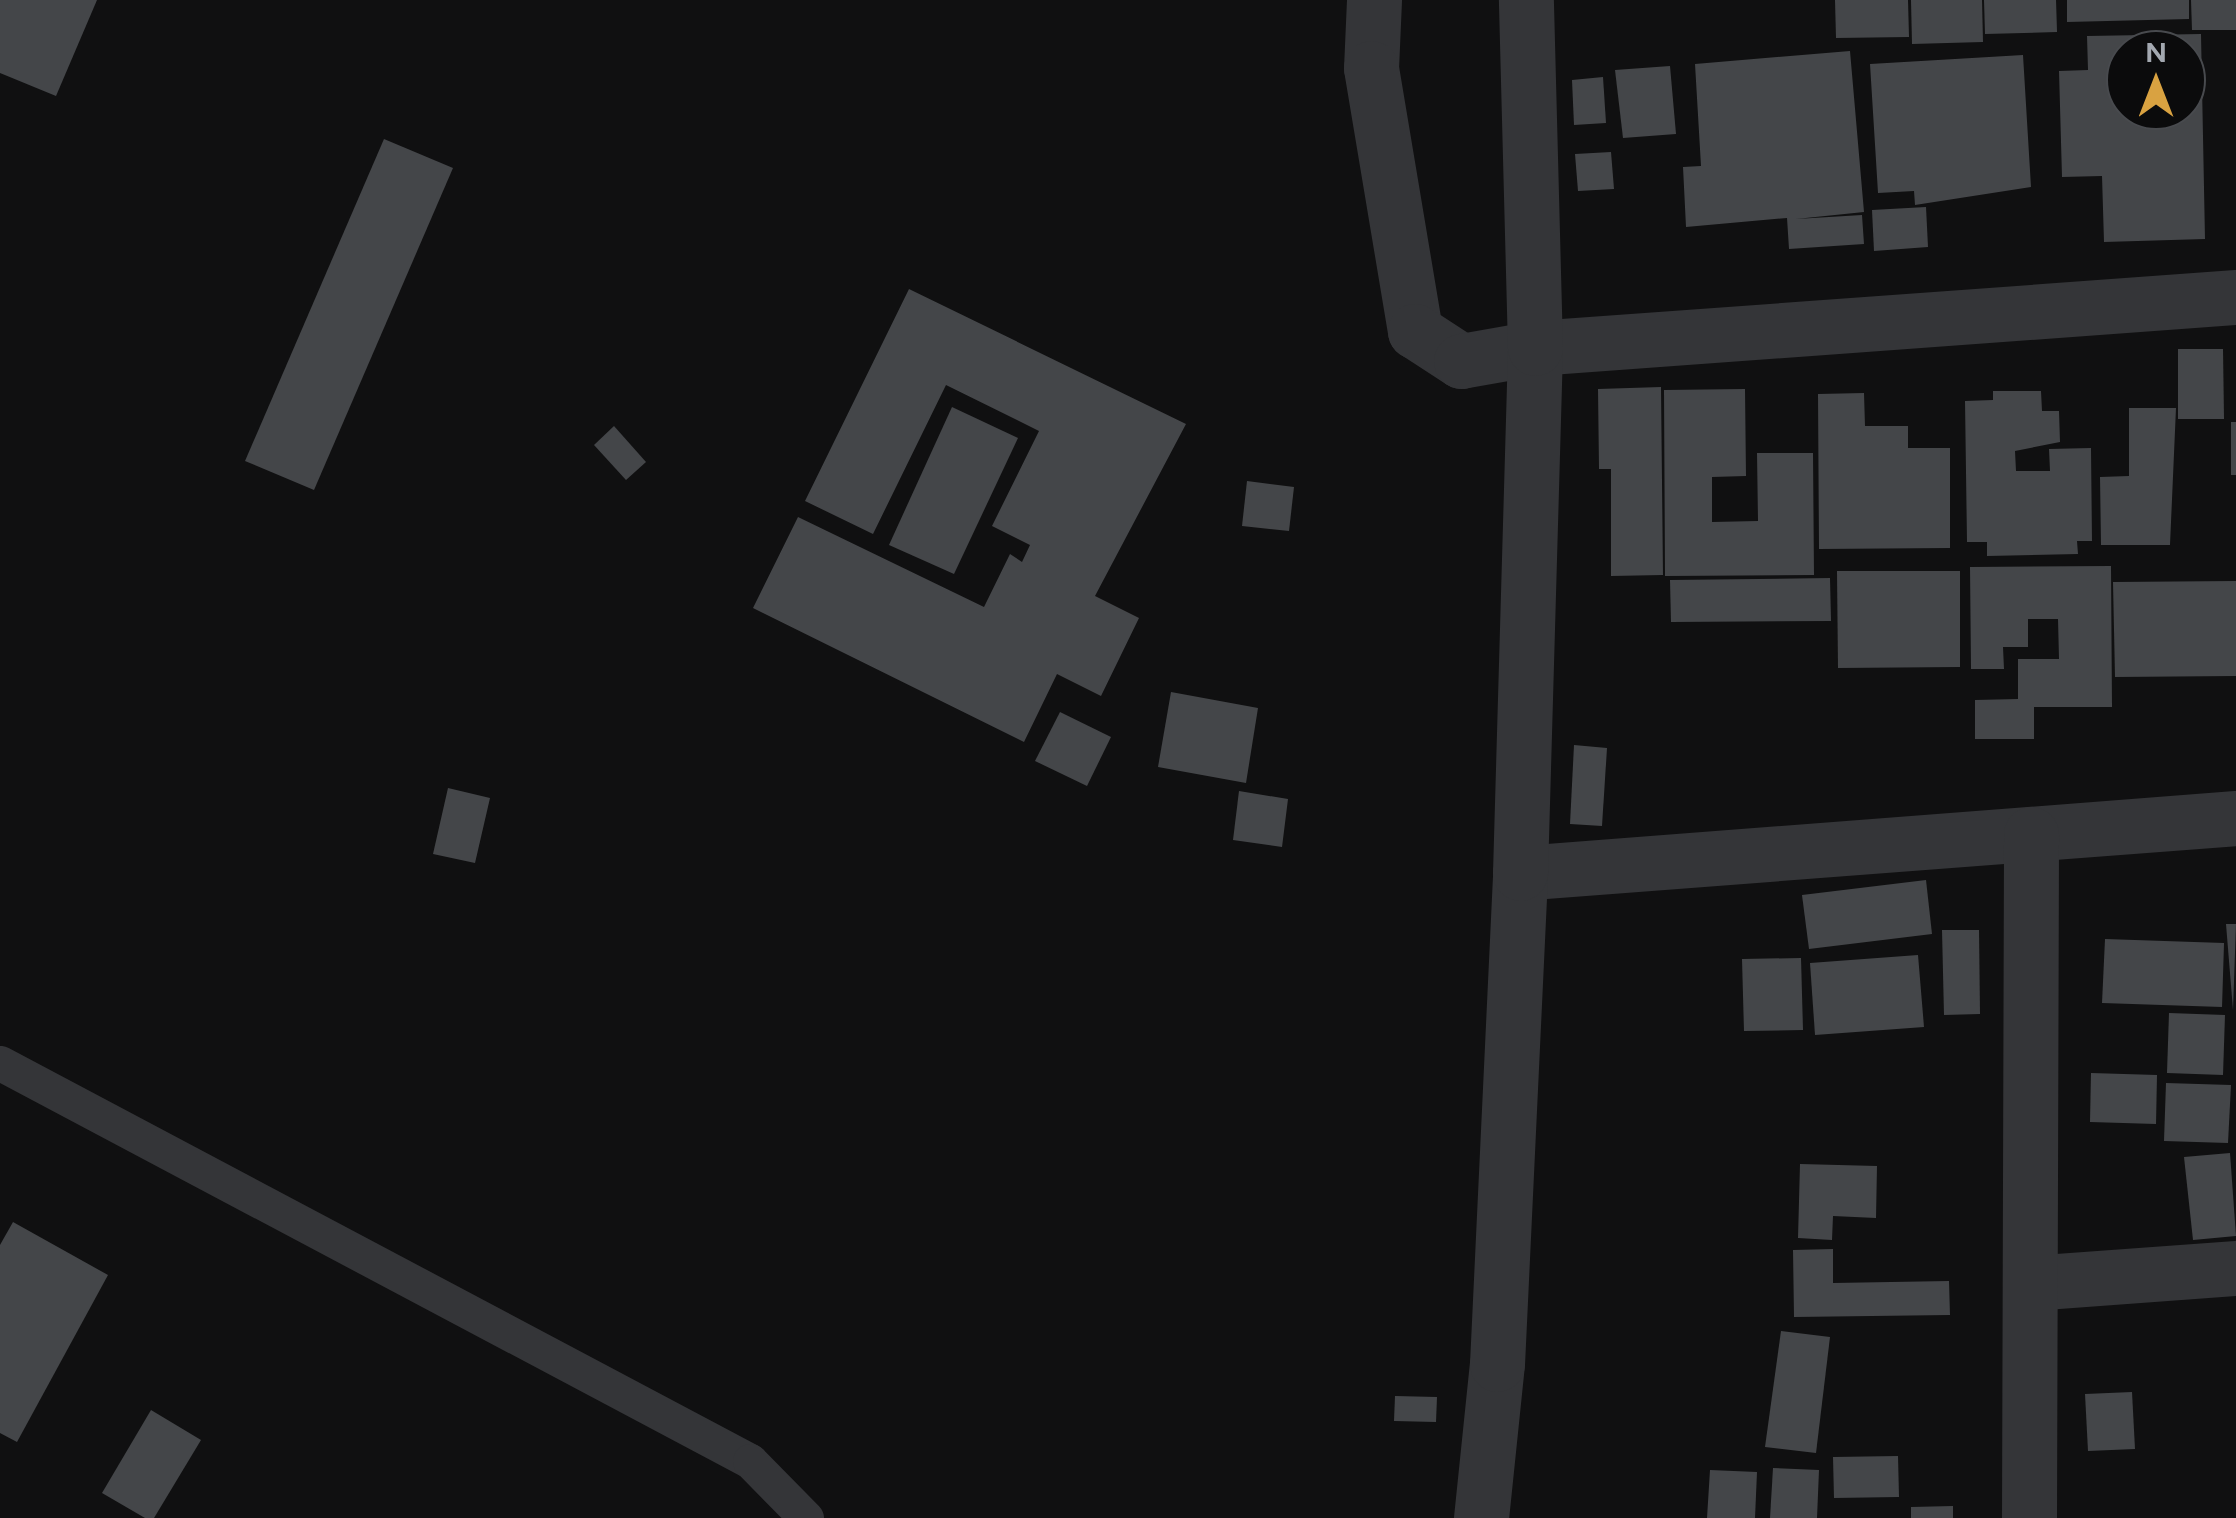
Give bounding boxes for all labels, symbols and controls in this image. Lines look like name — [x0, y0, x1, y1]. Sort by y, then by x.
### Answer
north arrow — [2106, 30, 2206, 130]
text: N — [2145, 35, 2167, 69]

